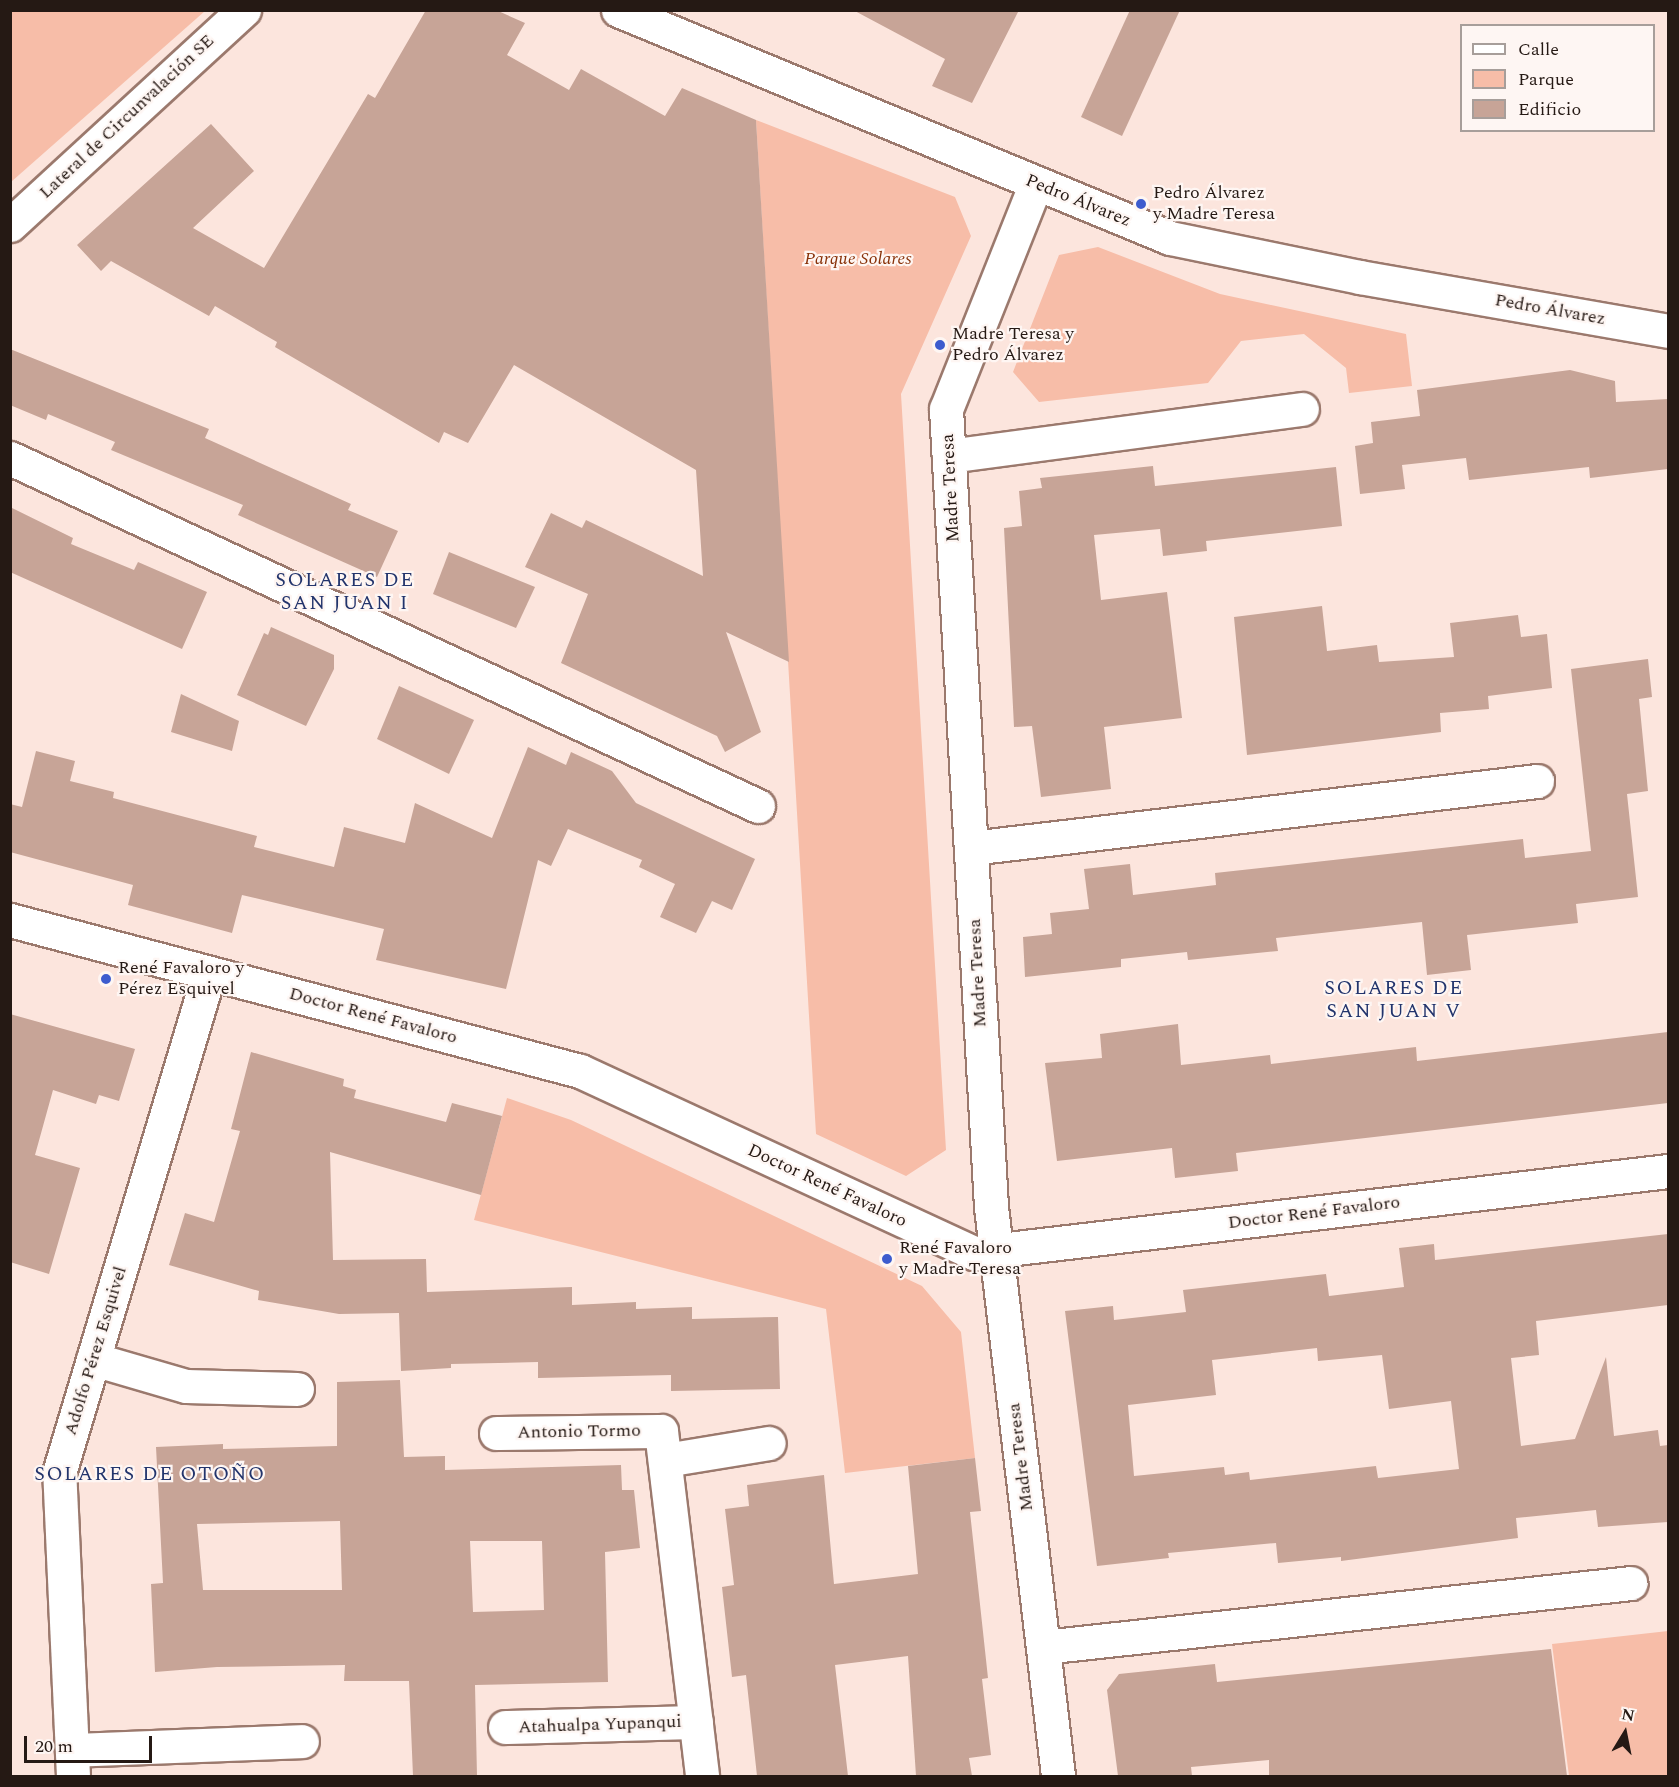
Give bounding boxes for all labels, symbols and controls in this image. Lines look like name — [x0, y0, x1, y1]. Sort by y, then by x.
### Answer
legend — [1460, 24, 1655, 132]
street label: Lateral de Circunvalación SE — [35, 30, 219, 204]
text: Calle — [1518, 36, 1559, 63]
text: Parque — [1518, 66, 1574, 93]
text: Edificio — [1518, 96, 1581, 123]
street label: Pedro Álvarez — [1022, 170, 1134, 232]
place label: Pedro Álvarez y Madre Teresa — [1153, 183, 1275, 226]
marker: Pedro Álvarez y Madre Teresa — [1134, 197, 1148, 211]
park label: Parque Solares — [804, 248, 912, 270]
street label: Pedro Álvarez — [1493, 290, 1607, 330]
place label: Madre Teresa y Pedro Álvarez — [952, 324, 1074, 366]
marker: Madre Teresa y Pedro Álvarez — [933, 338, 947, 352]
street label: Madre Teresa — [937, 433, 965, 543]
district label: SOLARES DE SAN JUAN I — [275, 568, 415, 615]
street label: Madre Teresa — [964, 918, 992, 1028]
place label: René Favaloro y Pérez Esquivel — [118, 958, 244, 1000]
marker: René Favaloro y Pérez Esquivel — [99, 972, 113, 986]
district label: SOLARES DE SAN JUAN V — [1324, 976, 1464, 1023]
street label: Doctor René Favaloro — [287, 983, 459, 1049]
street label: Doctor René Favaloro — [744, 1140, 910, 1232]
street label: Doctor René Favaloro — [1227, 1192, 1401, 1234]
place label: René Favaloro y Madre Teresa — [899, 1238, 1021, 1280]
marker: René Favaloro y Madre Teresa — [880, 1252, 894, 1266]
street label: Adolfo Pérez Esquivel — [60, 1264, 132, 1438]
street label: Madre Teresa — [1004, 1402, 1038, 1512]
street label: Antonio Tormo — [517, 1420, 641, 1444]
district label: SOLARES DE OTOÑO — [34, 1462, 266, 1486]
text: N — [1620, 1702, 1637, 1728]
north arrow — [1595, 1703, 1655, 1763]
street label: Atahualpa Yupanqui — [518, 1711, 682, 1739]
scale bar — [27, 1724, 154, 1762]
text: 20 m — [35, 1733, 73, 1760]

